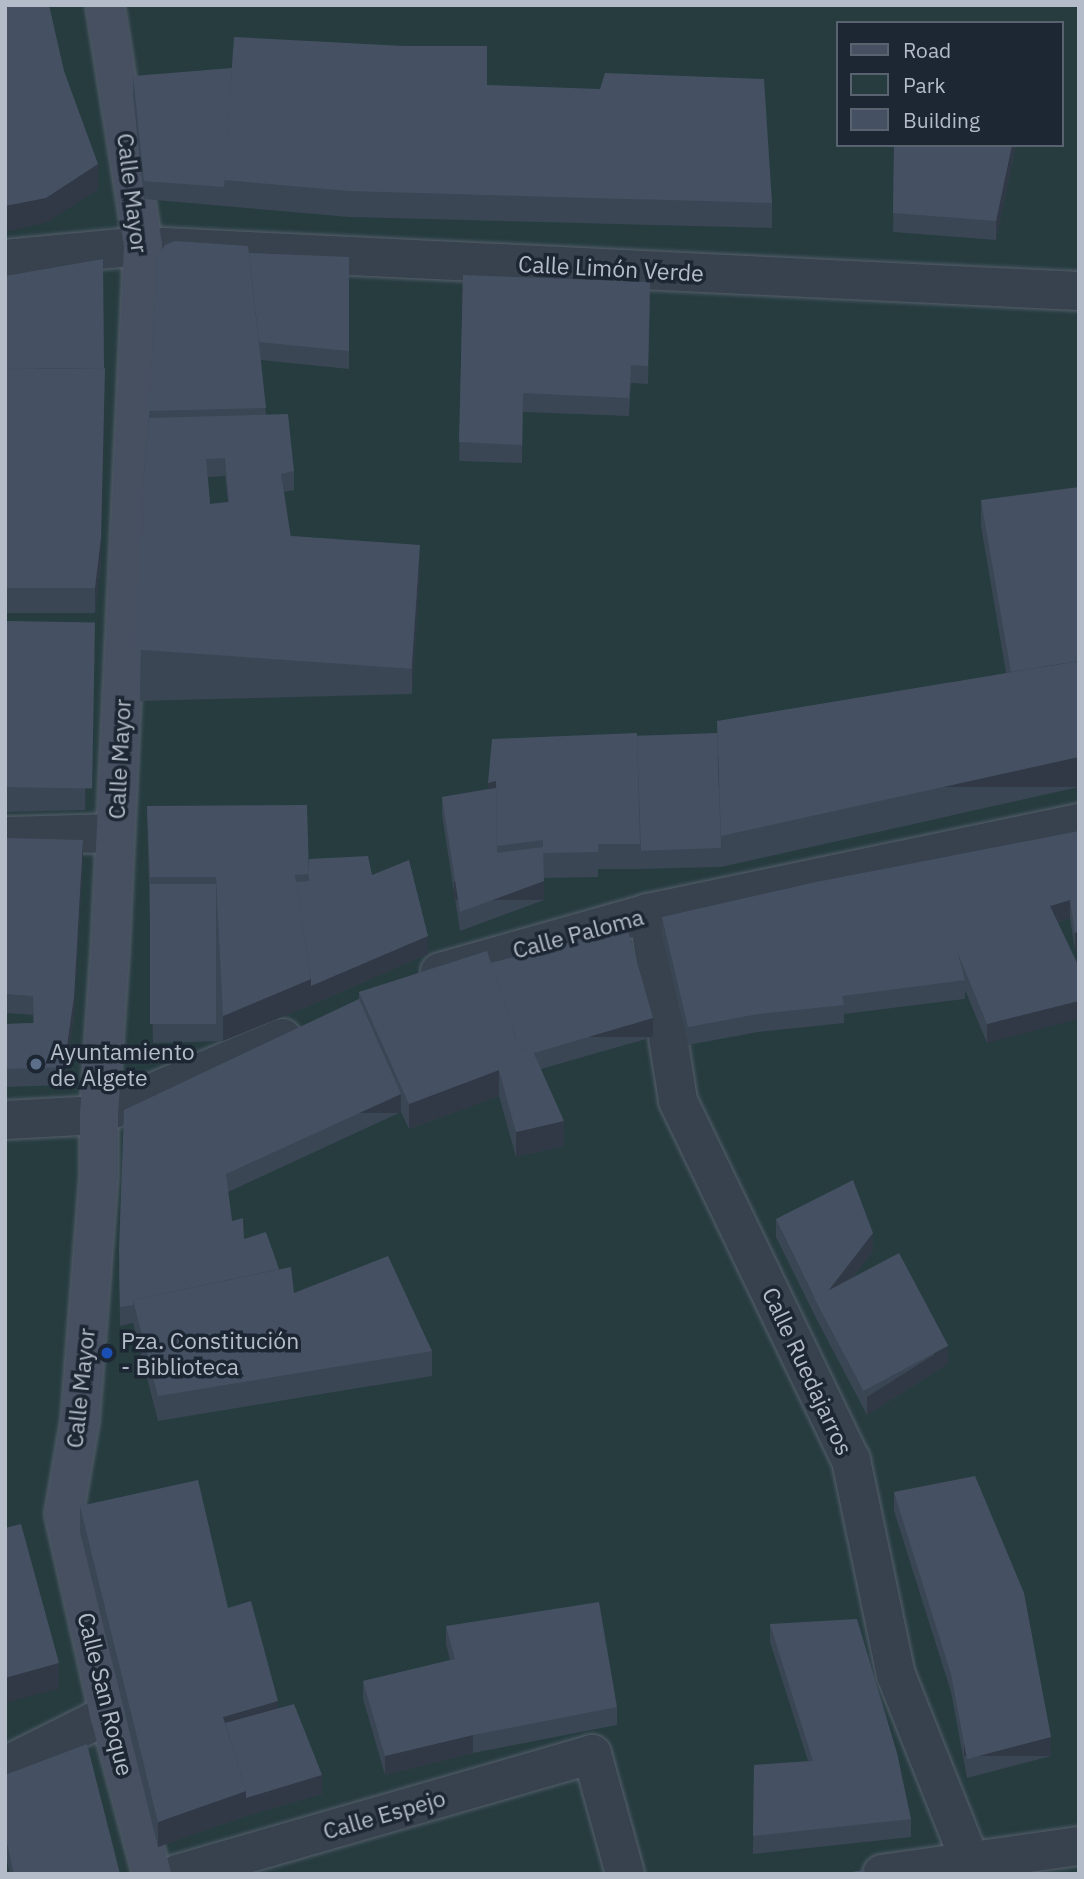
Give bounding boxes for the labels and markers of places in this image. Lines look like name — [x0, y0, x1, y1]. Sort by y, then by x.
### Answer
place label: Ayuntamiento de Algete — [50, 1037, 195, 1091]
marker: Ayuntamiento de Algete — [28, 1056, 44, 1072]
place label: Pza. Constitución - Biblioteca — [121, 1326, 299, 1380]
marker: Pza. Constitución - Biblioteca — [99, 1345, 115, 1361]

